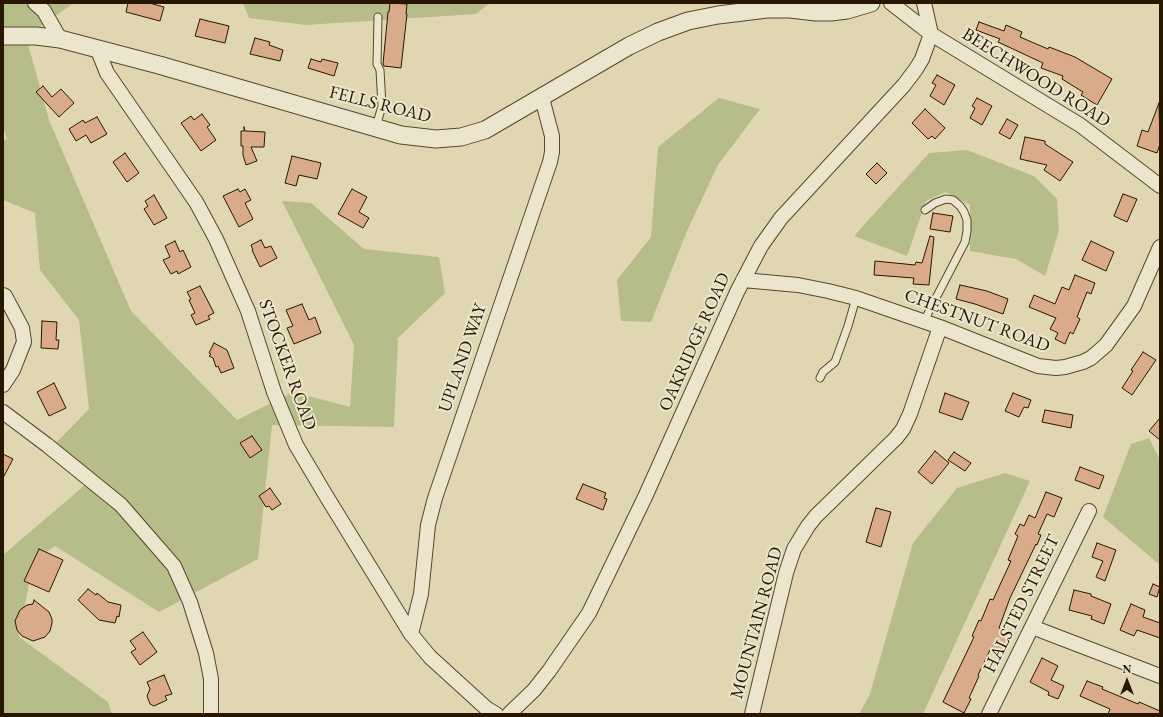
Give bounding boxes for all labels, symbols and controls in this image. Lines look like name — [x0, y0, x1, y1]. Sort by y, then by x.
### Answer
street label: BEECHWOOD ROAD — [958, 24, 1114, 132]
street label: FELLS ROAD — [327, 82, 433, 128]
street label: OAKRIDGE ROAD — [655, 269, 735, 415]
street label: CHESTNUT ROAD — [901, 285, 1053, 357]
street label: STOCKER ROAD — [253, 297, 321, 433]
street label: UPLAND WAY — [434, 301, 492, 415]
street label: HALSTED STREET — [979, 531, 1065, 677]
street label: MOUNTAIN ROAD — [726, 545, 788, 701]
north arrow — [1107, 661, 1147, 701]
text: N — [1123, 662, 1131, 676]

